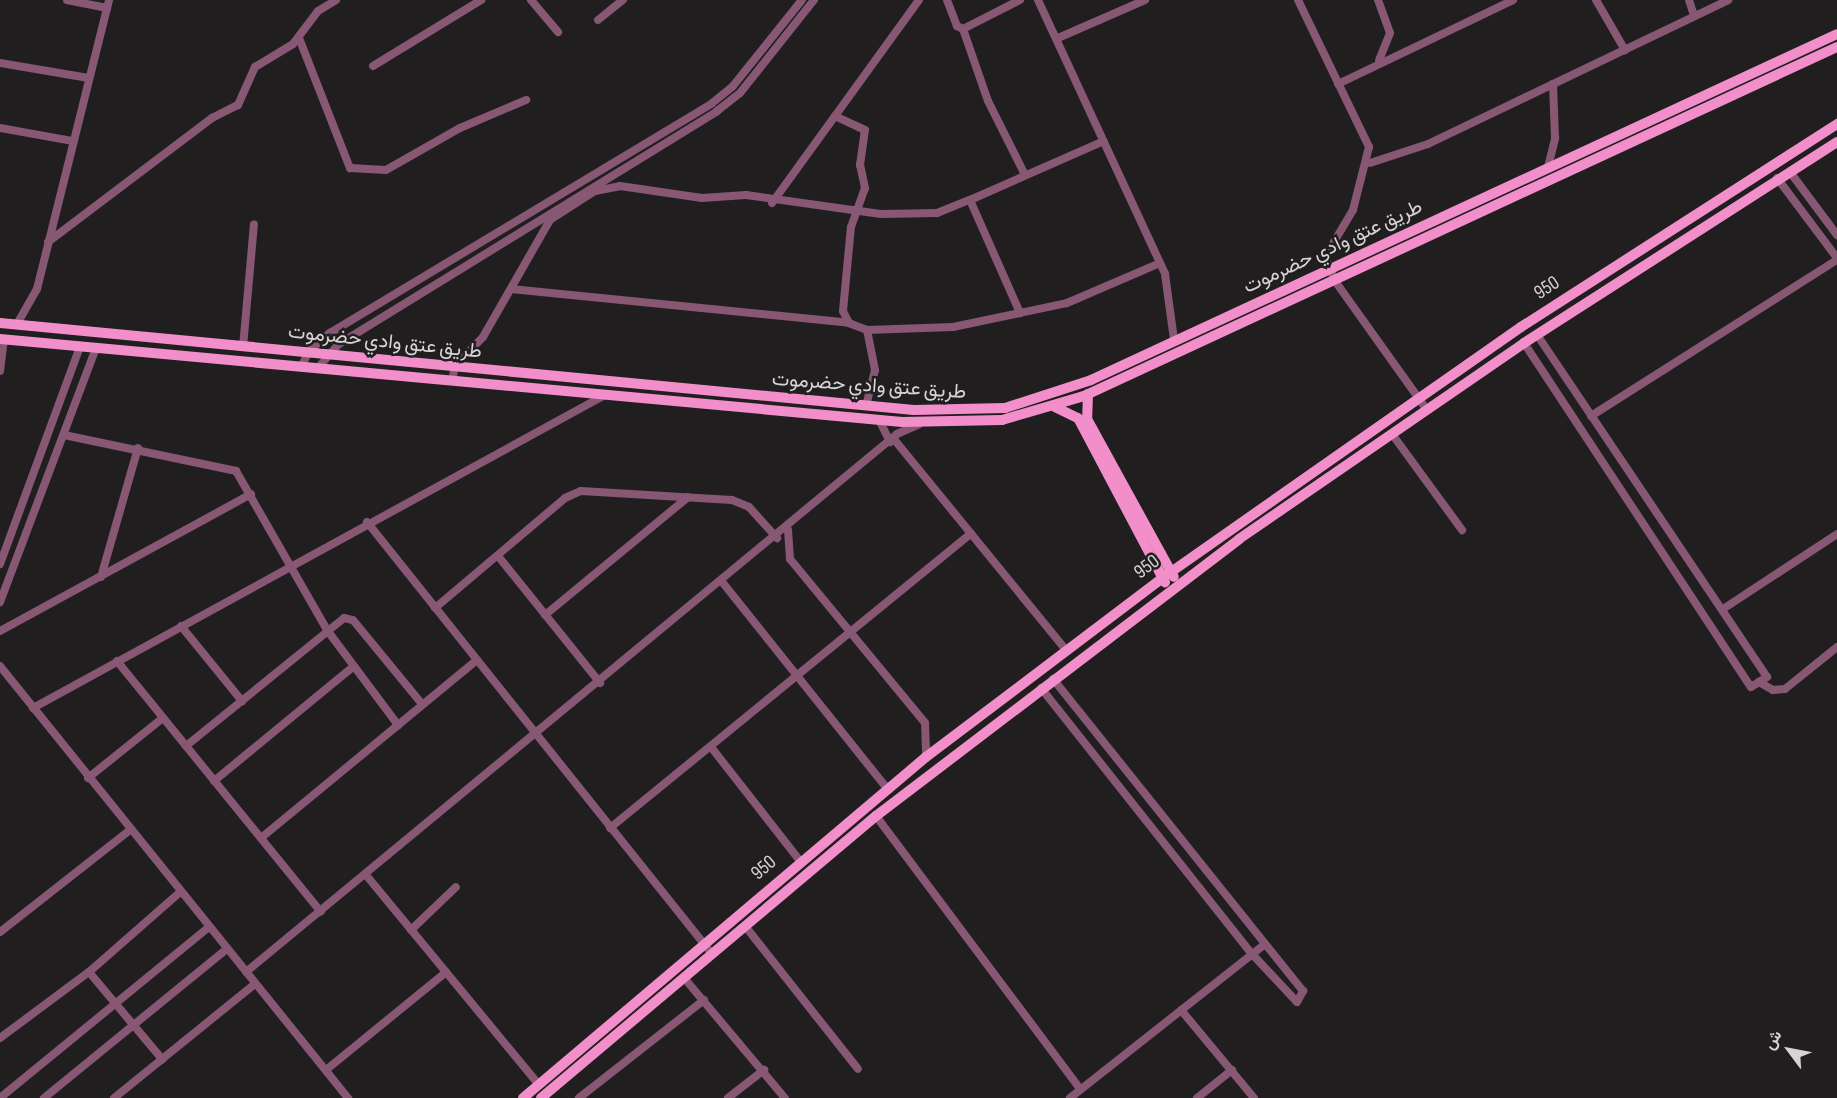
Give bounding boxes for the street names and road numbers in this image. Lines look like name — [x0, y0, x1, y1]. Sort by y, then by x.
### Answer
street label: طريق عتق وادي حضرموت — [1240, 195, 1426, 299]
street label: 950 — [1530, 271, 1564, 305]
street label: طريق عتق وادي حضرموت — [287, 320, 483, 364]
street label: طريق عتق وادي حضرموت — [771, 367, 967, 405]
street label: 950 — [1129, 550, 1165, 584]
street label: 950 — [746, 850, 782, 886]

